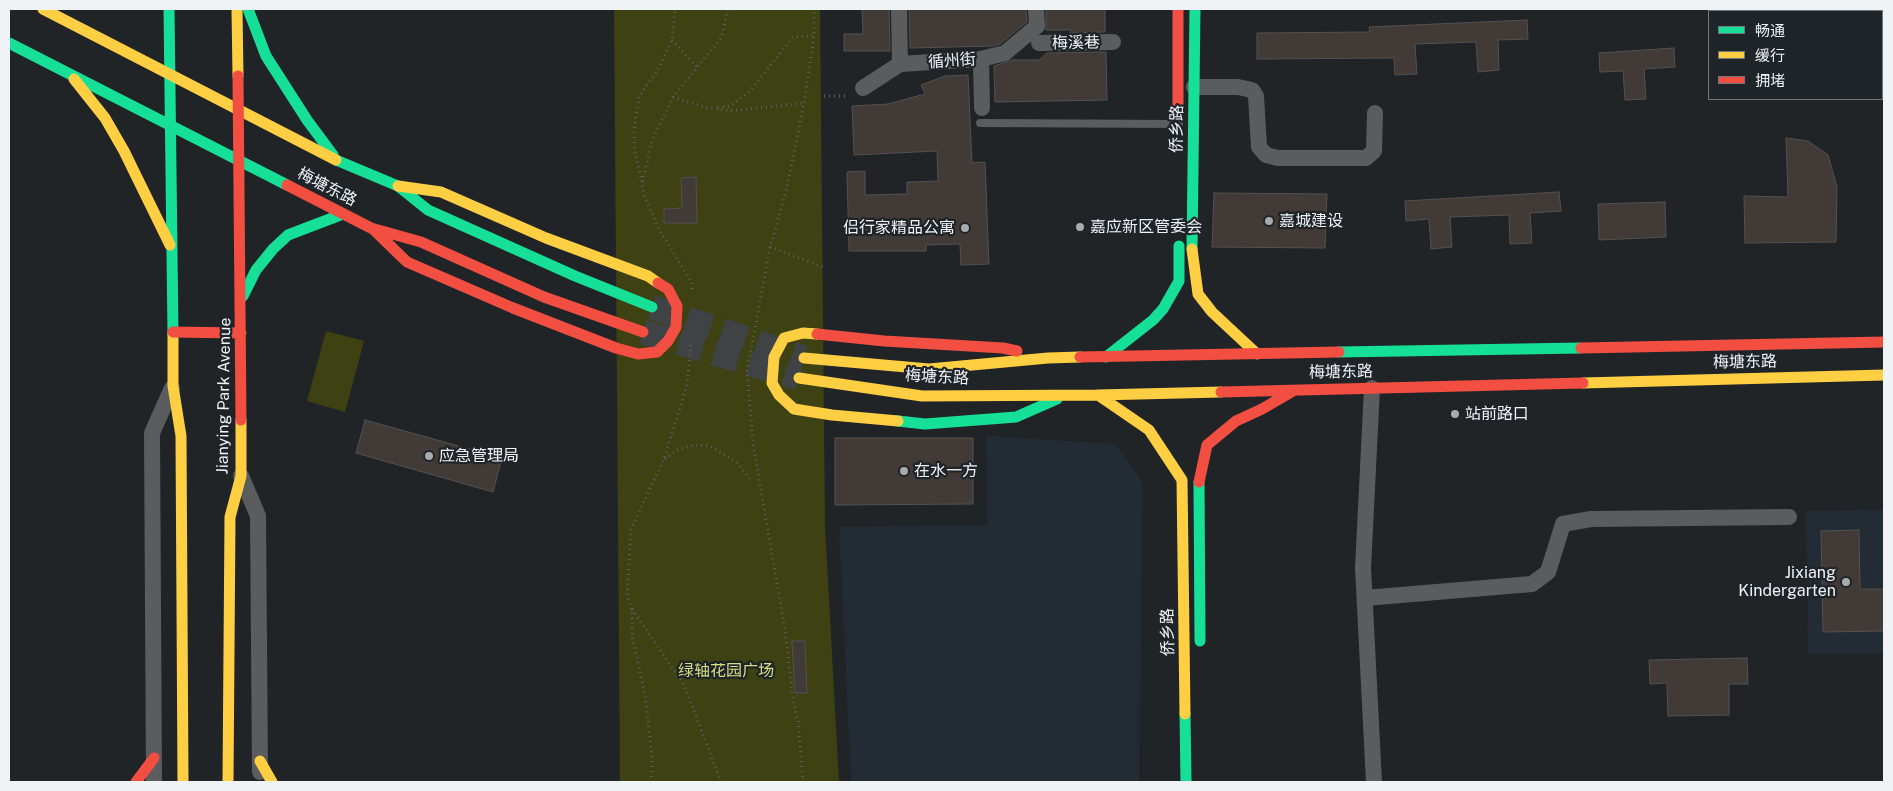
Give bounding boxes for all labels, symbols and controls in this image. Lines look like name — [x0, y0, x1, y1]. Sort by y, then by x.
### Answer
legend — [1708, 10, 1883, 100]
text: 畅通 — [1755, 22, 1785, 39]
street label: 梅溪巷 — [1052, 33, 1100, 53]
text: 缓行 — [1755, 47, 1785, 64]
street label: 循州街 — [927, 50, 977, 72]
text: 拥堵 — [1755, 72, 1785, 89]
street label: 侨乡路 — [1167, 105, 1187, 153]
street label: 梅塘东路 — [294, 164, 360, 210]
place label: 嘉城建设 — [1279, 211, 1343, 231]
marker: 嘉城建设 — [1263, 215, 1275, 227]
place label: 嘉应新区管委会 — [1090, 217, 1202, 237]
place label: 侣行家精品公寓 — [843, 218, 955, 238]
marker: 嘉应新区管委会 — [1074, 221, 1086, 233]
marker: 侣行家精品公寓 — [959, 222, 971, 234]
street label: Jianying Park Avenue — [213, 318, 235, 474]
street label: 梅塘东路 — [1713, 352, 1777, 372]
street label: 梅塘东路 — [1309, 362, 1373, 382]
street label: 梅塘东路 — [905, 366, 969, 388]
place label: 站前路口 — [1465, 404, 1529, 424]
marker: 站前路口 — [1449, 408, 1461, 420]
place label: 应急管理局 — [439, 446, 519, 466]
marker: 应急管理局 — [423, 450, 435, 462]
place label: 在水一方 — [914, 461, 978, 481]
marker: 在水一方 — [898, 465, 910, 477]
place label: Jixiang Kindergarten — [1738, 563, 1836, 601]
marker: Jixiang Kindergarten — [1840, 576, 1852, 588]
street label: 侨乡路 — [1158, 608, 1178, 656]
park label: 绿轴花园广场 — [678, 661, 774, 681]

